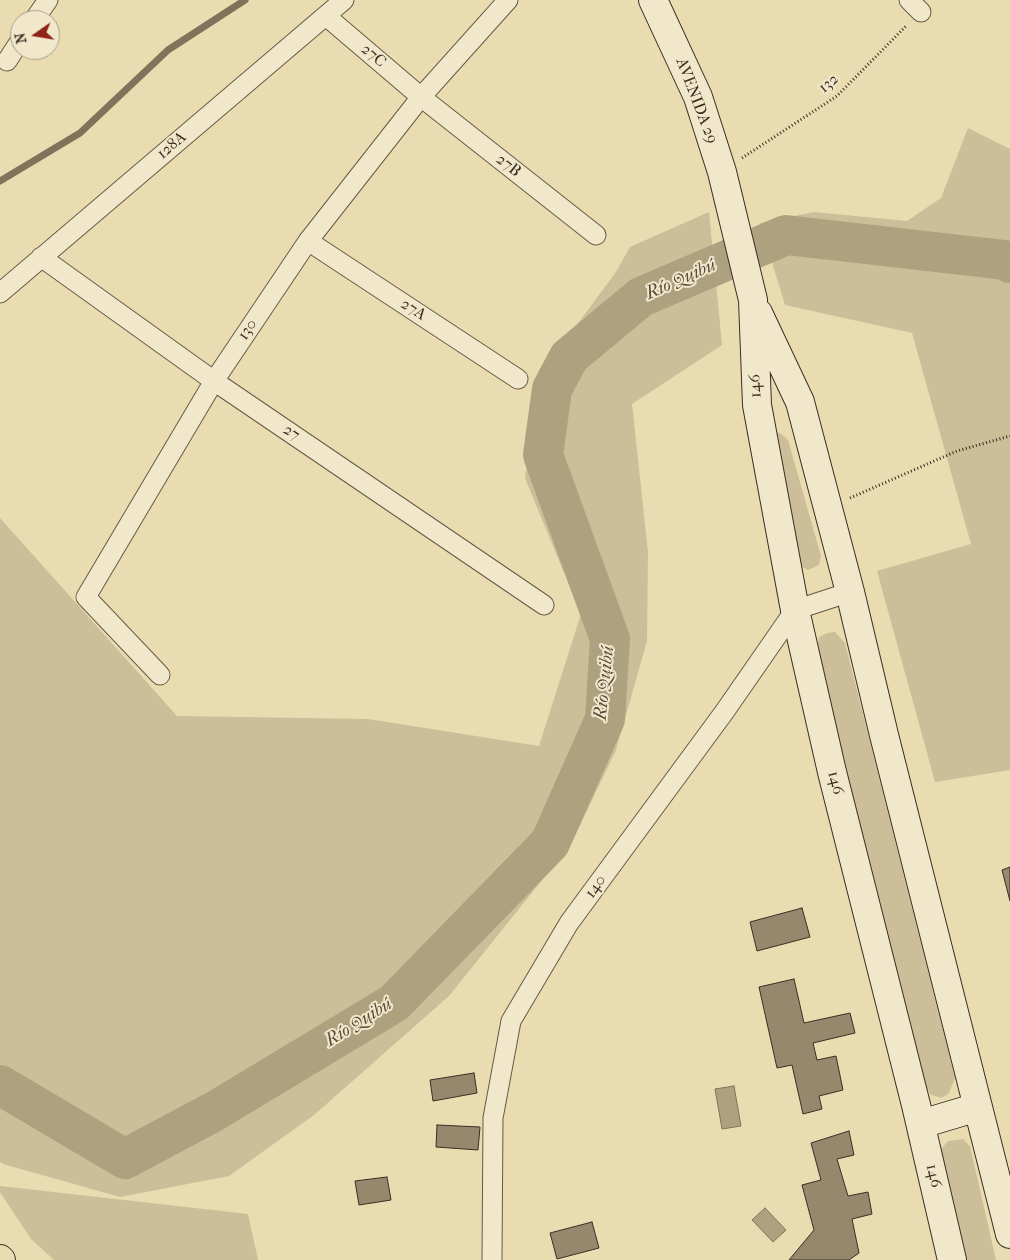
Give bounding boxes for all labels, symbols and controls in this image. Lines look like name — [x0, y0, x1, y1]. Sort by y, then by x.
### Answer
north arrow — [10, 10, 60, 60]
text: N — [11, 31, 30, 45]
street label: 27C — [357, 40, 389, 72]
street label: AVENIDA 29 — [671, 55, 721, 147]
street label: 132 — [815, 70, 843, 98]
street label: 128A — [153, 128, 191, 164]
street label: 27B — [492, 150, 524, 182]
water label: Río Quibú — [643, 255, 719, 305]
street label: 27A — [397, 295, 429, 325]
street label: 130 — [234, 316, 262, 344]
street label: 146 — [746, 374, 766, 398]
street label: 27 — [279, 421, 303, 445]
water label: Río Quibú — [590, 645, 620, 721]
street label: 146 — [823, 769, 847, 797]
street label: 140 — [581, 872, 611, 902]
water label: Río Quibú — [322, 994, 396, 1052]
street label: 146 — [921, 1162, 945, 1190]

